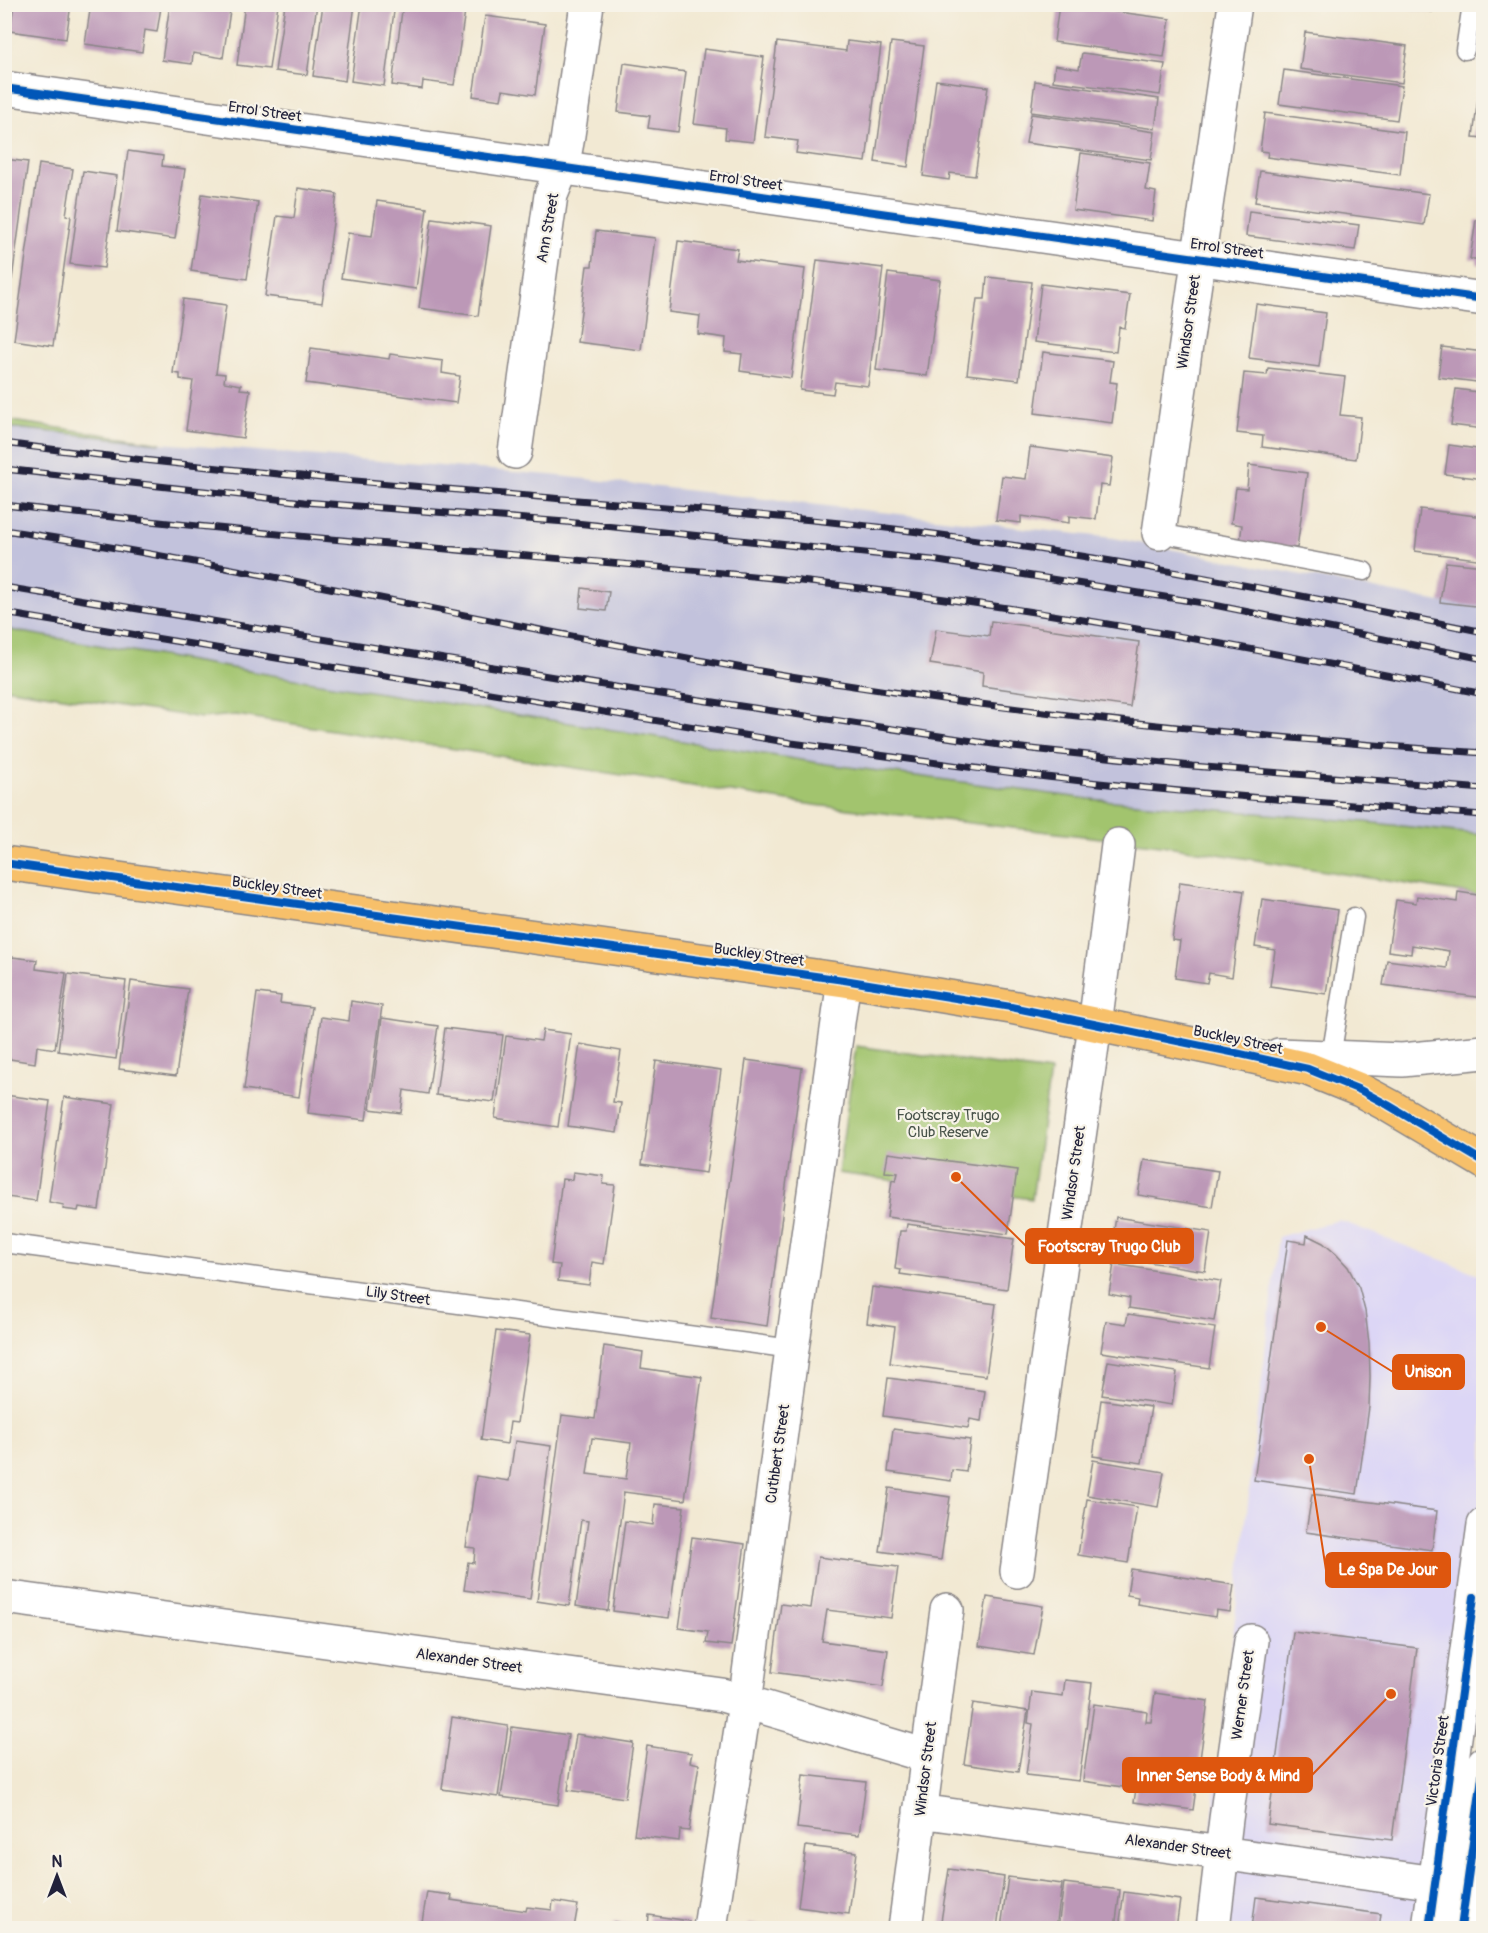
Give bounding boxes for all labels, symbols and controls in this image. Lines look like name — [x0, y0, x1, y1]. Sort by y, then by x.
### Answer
street label: Errol Street — [227, 97, 304, 127]
street label: Errol Street — [708, 166, 785, 196]
street label: Ann Street — [533, 191, 564, 264]
street label: Errol Street — [1189, 234, 1266, 264]
street label: Windsor Street — [1173, 273, 1205, 370]
street label: Buckley Street — [231, 872, 324, 904]
street label: Buckley Street — [713, 939, 806, 971]
street label: Buckley Street — [1191, 1021, 1286, 1059]
park label: Footscray Trugo Club Reserve — [896, 1106, 1000, 1142]
street label: Windsor Street — [1058, 1124, 1090, 1221]
callout: Footscray Trugo Club — [1026, 1229, 1193, 1263]
text: Footscray Trugo Club — [1037, 1237, 1181, 1257]
street label: Lily Street — [364, 1282, 432, 1310]
callout: Unison — [1393, 1355, 1464, 1389]
text: Unison — [1404, 1362, 1452, 1382]
street label: Cuthbert Street — [762, 1402, 794, 1505]
callout: Le Spa De Jour — [1326, 1553, 1450, 1587]
text: Le Spa De Jour — [1338, 1560, 1438, 1580]
street label: Alexander Street — [414, 1644, 524, 1678]
street label: Werner Street — [1227, 1648, 1259, 1741]
street label: Victoria Street — [1422, 1713, 1454, 1808]
street label: Windsor Street — [911, 1720, 941, 1817]
callout: Inner Sense Body & Mind — [1123, 1758, 1312, 1792]
text: Inner Sense Body & Mind — [1136, 1766, 1300, 1786]
street label: Alexander Street — [1123, 1830, 1233, 1864]
north arrow — [27, 1846, 87, 1906]
text: N — [52, 1852, 63, 1872]

